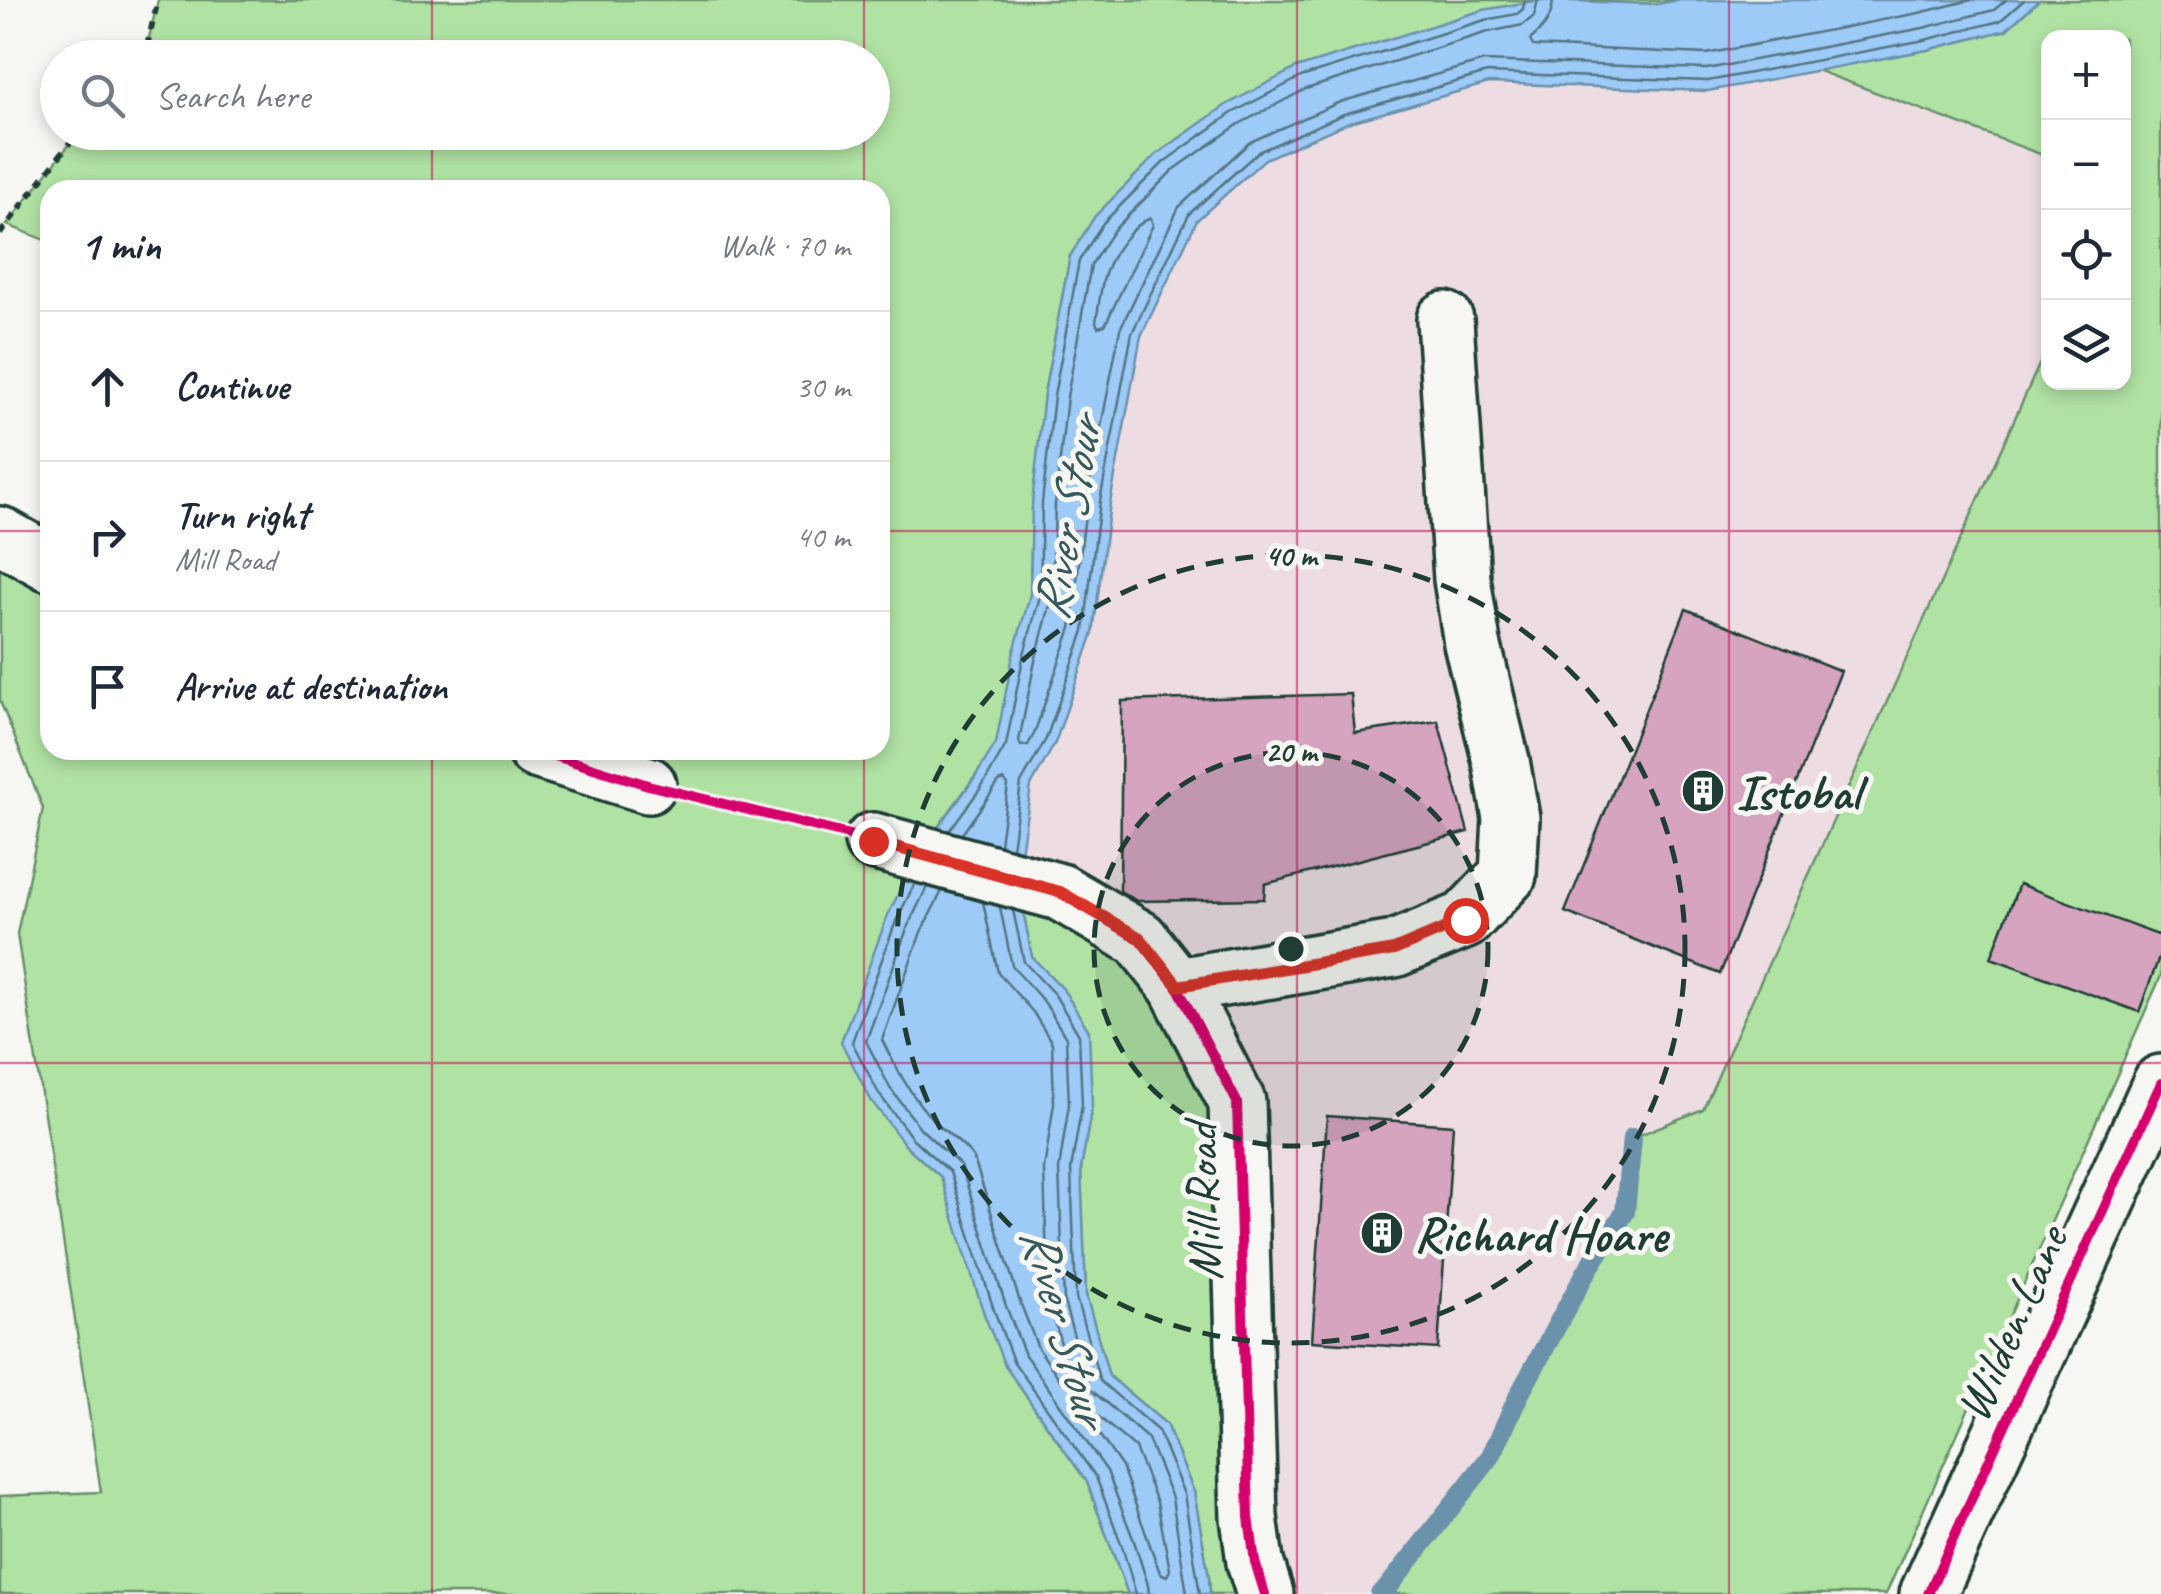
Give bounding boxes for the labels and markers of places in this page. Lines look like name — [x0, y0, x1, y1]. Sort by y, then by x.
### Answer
place label: Istobal — [1736, 761, 1869, 824]
building icon: Istobal — [1680, 768, 1726, 814]
centre of rings — [1273, 931, 1309, 967]
place label: Richard Hoare — [1414, 1203, 1670, 1266]
building icon: Richard Hoare — [1359, 1210, 1405, 1256]

